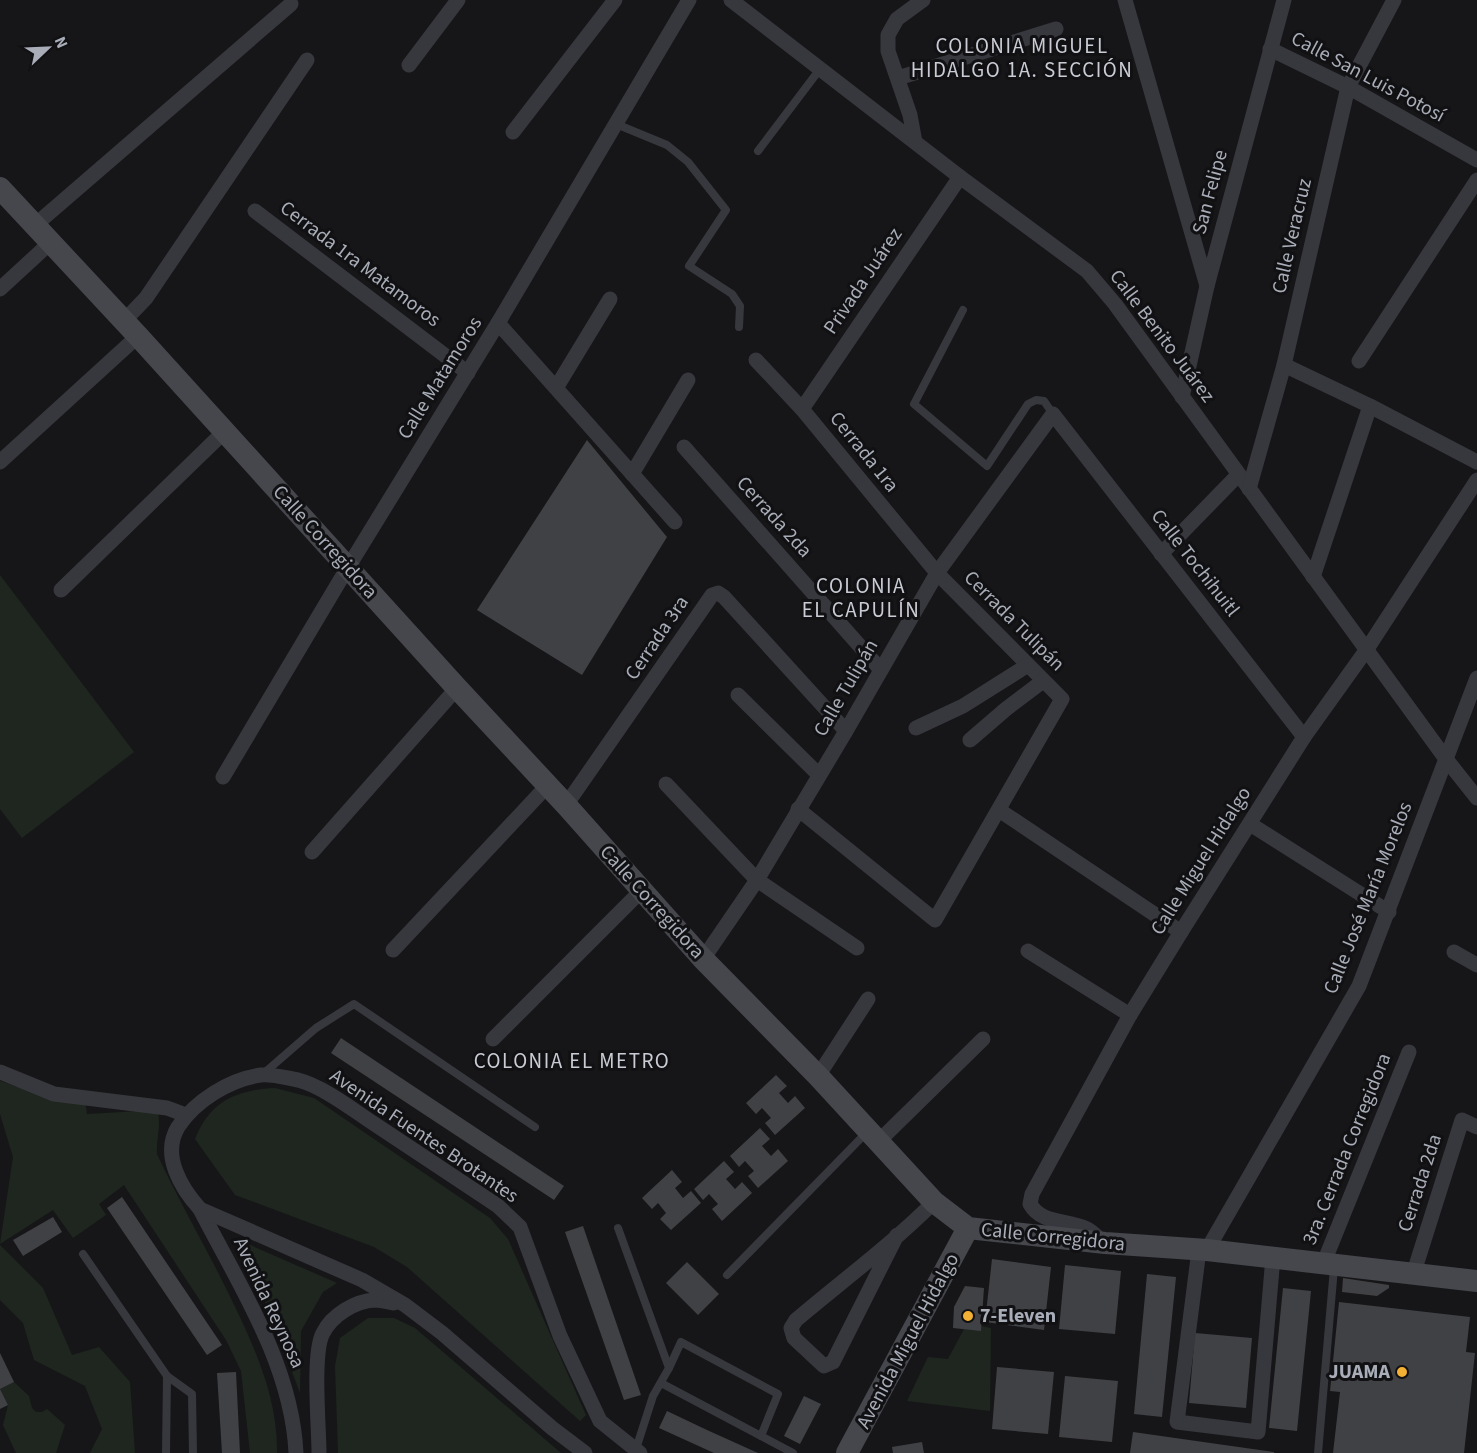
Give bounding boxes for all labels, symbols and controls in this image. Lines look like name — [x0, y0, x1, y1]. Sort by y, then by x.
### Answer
north arrow — [18, 18, 78, 78]
street label: Calle San Luis Potosí — [1286, 25, 1451, 130]
district label: COLONIA MIGUEL HIDALGO 1A. SECCIÓN — [911, 31, 1133, 85]
text: N — [49, 33, 73, 52]
street label: San Felipe — [1185, 147, 1235, 237]
street label: Calle Veracruz — [1265, 176, 1319, 296]
street label: Cerrada 1ra Matamoros — [274, 194, 446, 334]
street label: Privada Juárez — [817, 222, 909, 340]
street label: Calle Benito Juárez — [1103, 264, 1221, 408]
street label: Calle Matamoros — [391, 311, 489, 445]
street label: Cerrada 1ra — [823, 406, 905, 498]
street label: Cerrada 2da — [730, 470, 818, 564]
street label: Calle Corregidora — [266, 479, 384, 605]
street label: Calle Tochihuitl — [1144, 503, 1246, 623]
street label: Cerrada Tulipán — [957, 564, 1071, 678]
district label: COLONIA EL CAPULÍN — [802, 571, 920, 625]
street label: Cerrada 3ra — [618, 590, 696, 686]
street label: Calle Tulipán — [807, 634, 885, 742]
street label: Calle Miguel Hidalgo — [1144, 782, 1258, 940]
street label: Calle José María Morelos — [1317, 798, 1419, 998]
street label: Calle Corregidora — [593, 839, 711, 965]
district label: COLONIA EL METRO — [474, 1046, 670, 1076]
street label: 3ra. Cerrada Corregidora — [1296, 1049, 1398, 1249]
street label: Avenida Fuentes Brotantes — [324, 1062, 524, 1210]
street label: Cerrada 2da — [1391, 1131, 1449, 1235]
street label: Calle Corregidora — [980, 1216, 1126, 1258]
street label: Avenida Reynosa — [226, 1233, 312, 1373]
street label: Avenida Miguel Hidalgo — [850, 1248, 966, 1434]
place label: 7-Eleven — [980, 1302, 1056, 1330]
marker: 7-Eleven — [961, 1309, 975, 1323]
place label: JUAMA — [1329, 1358, 1391, 1386]
marker: JUAMA — [1395, 1365, 1409, 1379]

